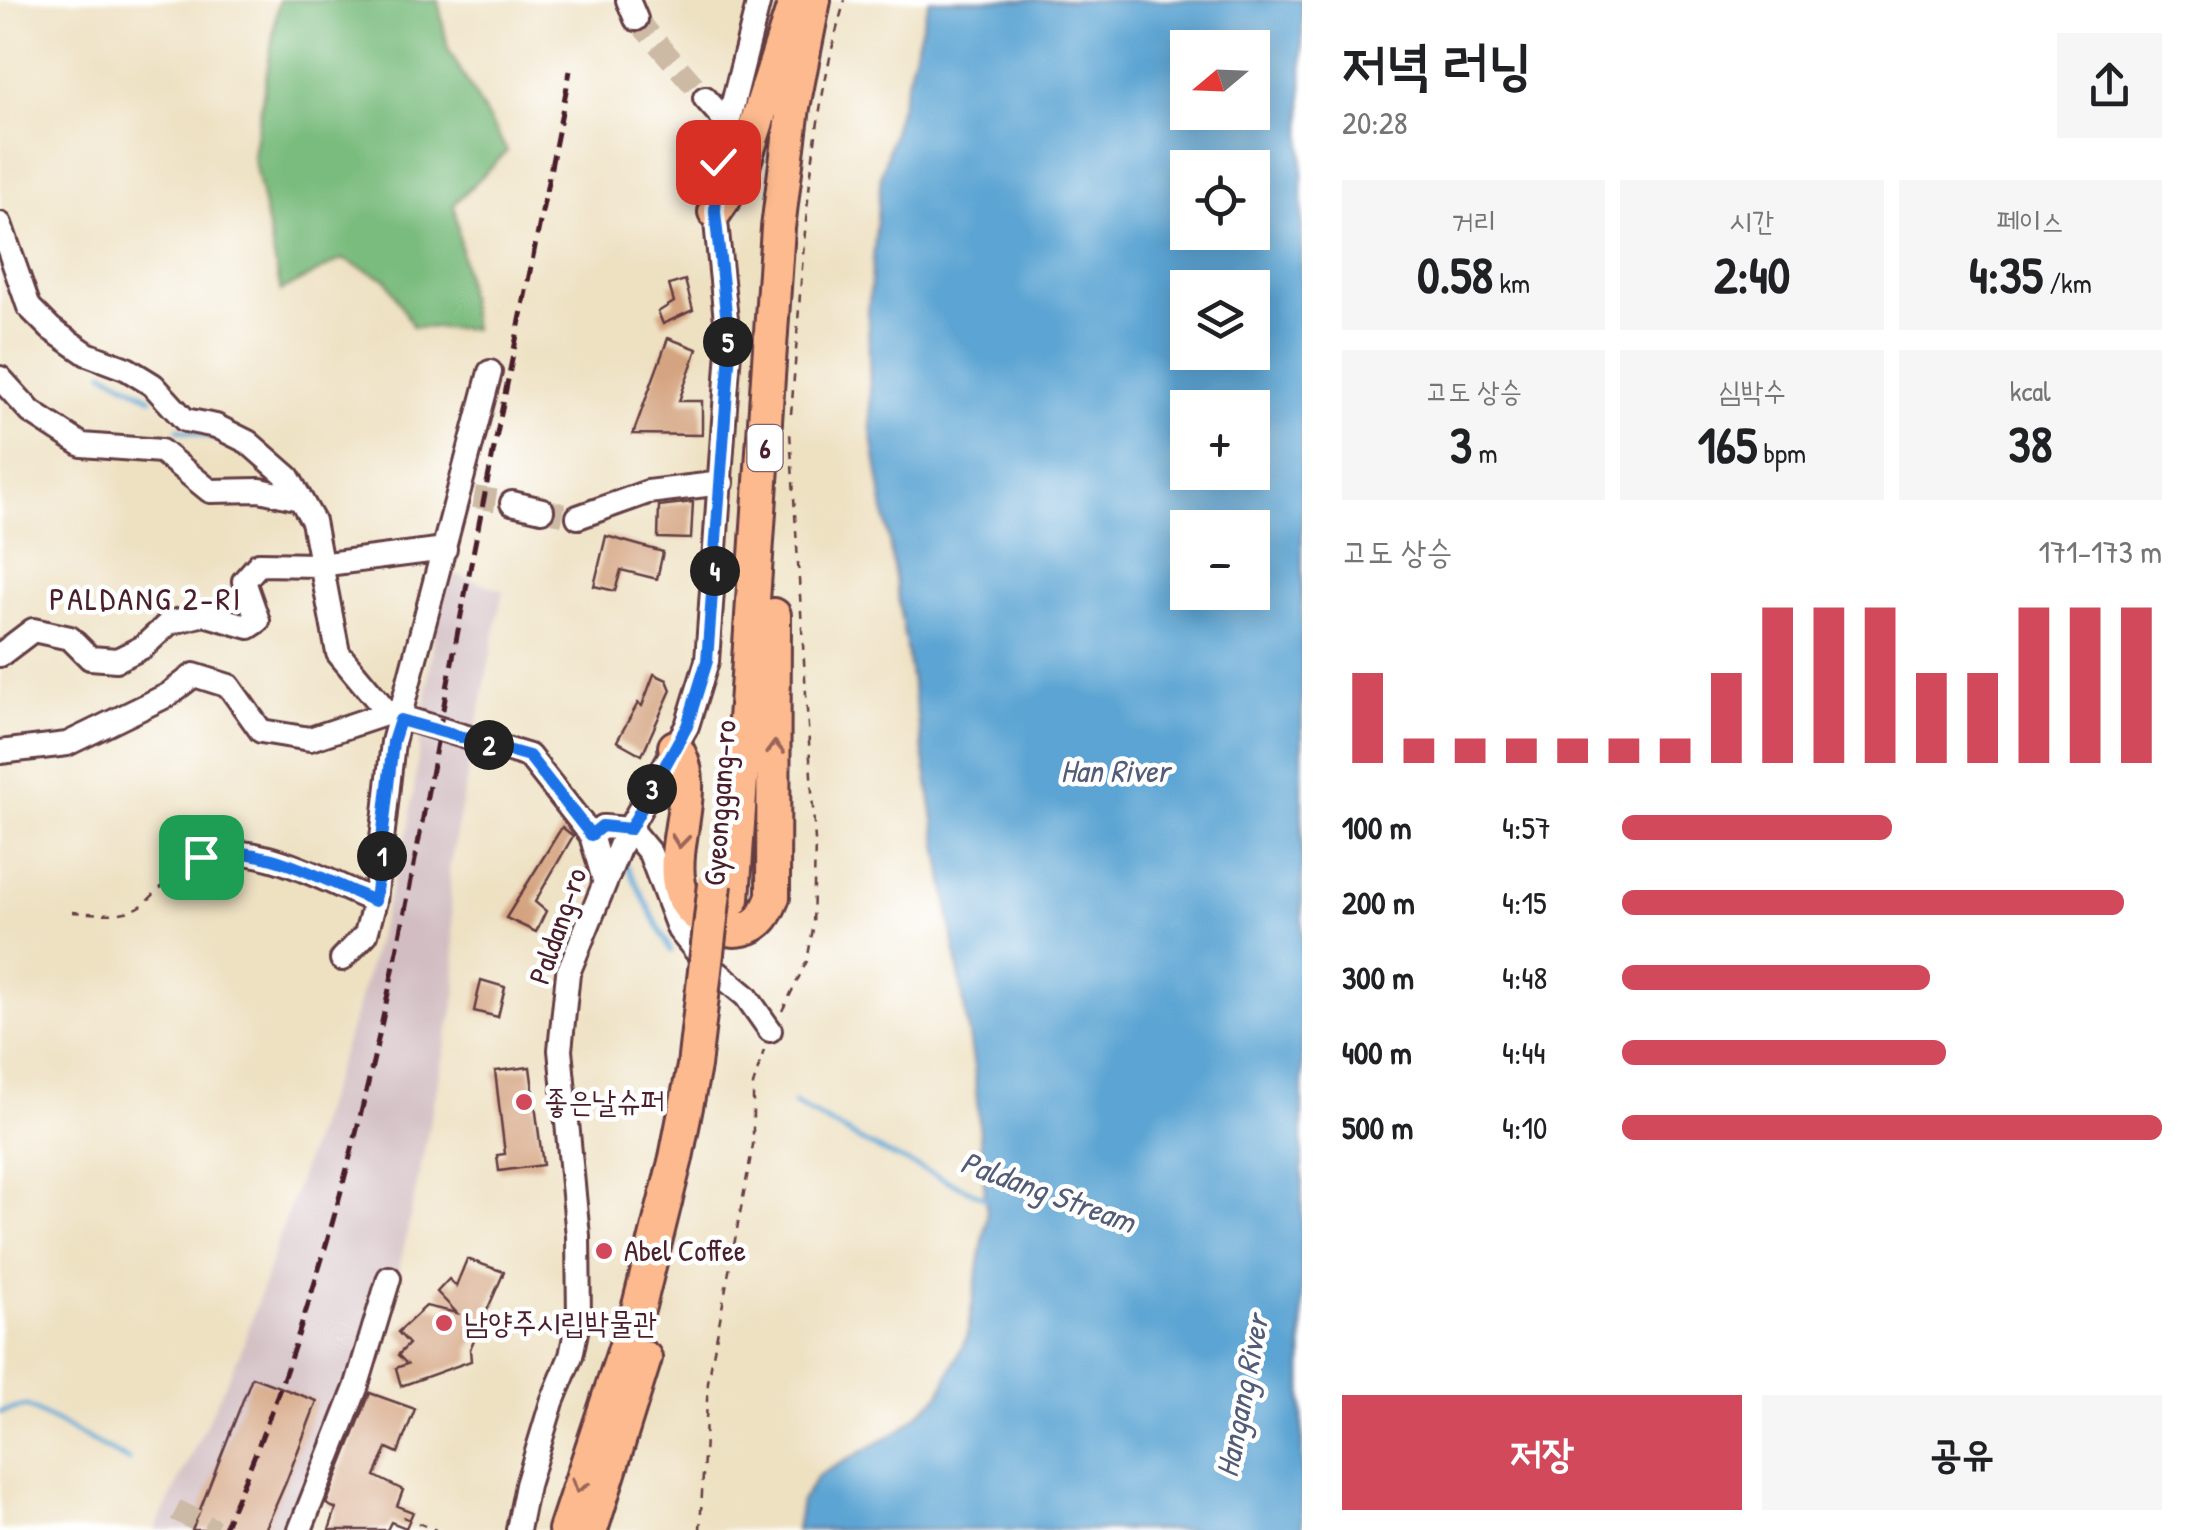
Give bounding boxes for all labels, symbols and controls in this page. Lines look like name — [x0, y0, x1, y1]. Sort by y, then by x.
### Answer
text: 저녁 러닝 — [1342, 26, 1532, 100]
north arrow — [1170, 30, 1270, 130]
map controls — [1170, 30, 1270, 610]
button: share — [2057, 33, 2162, 138]
text: 20:28 — [1342, 101, 1408, 144]
pin — [676, 120, 761, 205]
icon: check — [691, 135, 746, 190]
button: locate — [1170, 150, 1270, 250]
text: 거리 — [1451, 202, 1496, 240]
text: 시간 — [1729, 202, 1775, 240]
text: 페이스 — [1997, 202, 2064, 240]
text: 0.58 — [1417, 241, 1493, 309]
text: 2:40 — [1714, 241, 1790, 309]
text: 4:35 — [1969, 241, 2043, 309]
text: km — [1493, 264, 1530, 302]
text: /km — [2043, 264, 2092, 302]
button: layers — [1170, 270, 1270, 370]
pin: 5 — [703, 317, 753, 367]
text: 5 — [722, 323, 734, 361]
text: 고도 상승 — [1425, 372, 1522, 410]
text: 심박수 — [1718, 372, 1786, 410]
text: kcal — [2010, 372, 2051, 410]
button: + — [1170, 390, 1270, 490]
text: 38 — [2008, 410, 2052, 478]
text: 3 — [1450, 411, 1472, 479]
text: 165 — [1698, 411, 1757, 479]
road number: 6 — [748, 425, 782, 471]
text: m — [1472, 434, 1498, 472]
text: bpm — [1757, 434, 1806, 472]
button: − — [1170, 510, 1270, 610]
text: 고도 상승 — [1342, 530, 1452, 573]
text: 171–173 m — [2039, 530, 2162, 573]
pin: 4 — [690, 546, 740, 596]
text: 4 — [710, 552, 720, 590]
district label: PALDANG 2-RI — [49, 577, 243, 620]
street label: Gyeonggang-ro — [693, 719, 745, 887]
pin: 2 — [464, 720, 514, 770]
text: 2 — [482, 726, 496, 764]
one-way arrow — [765, 739, 786, 755]
water label: Han River — [1061, 749, 1173, 792]
pin: 3 — [627, 764, 677, 814]
text: 3 — [646, 770, 658, 808]
text: 100 m — [1342, 806, 1411, 849]
text: 4:57 — [1502, 806, 1551, 849]
pin — [159, 815, 244, 900]
icon: arrive — [174, 830, 229, 885]
pin: 1 — [357, 831, 407, 881]
one-way arrow — [670, 834, 692, 850]
text: 1 — [377, 837, 387, 875]
street label: Paldang-ro — [519, 862, 596, 989]
text: 200 m — [1342, 881, 1415, 924]
text: 4:15 — [1502, 881, 1547, 924]
text: 300 m — [1342, 956, 1414, 999]
text: 4:48 — [1502, 956, 1547, 999]
text: 400 m — [1342, 1031, 1412, 1074]
text: 4:44 — [1502, 1031, 1545, 1074]
place label: 좋은날슈퍼 — [544, 1081, 665, 1121]
marker: 좋은날슈퍼 — [513, 1091, 535, 1113]
text: 500 m — [1342, 1106, 1413, 1149]
text: 4:10 — [1502, 1106, 1547, 1149]
water label: Paldang Stream — [955, 1140, 1142, 1243]
place label: Abel Coffee — [624, 1230, 746, 1270]
marker: Abel Coffee — [593, 1240, 615, 1262]
place label: 남양주시립박물관 — [464, 1302, 657, 1342]
water label: Hangang River — [1205, 1308, 1279, 1481]
marker: 남양주시립박물관 — [433, 1312, 455, 1334]
button: 저장 — [1342, 1395, 1742, 1510]
button: 공유 — [1762, 1395, 2162, 1510]
one-way arrow — [571, 1476, 591, 1493]

